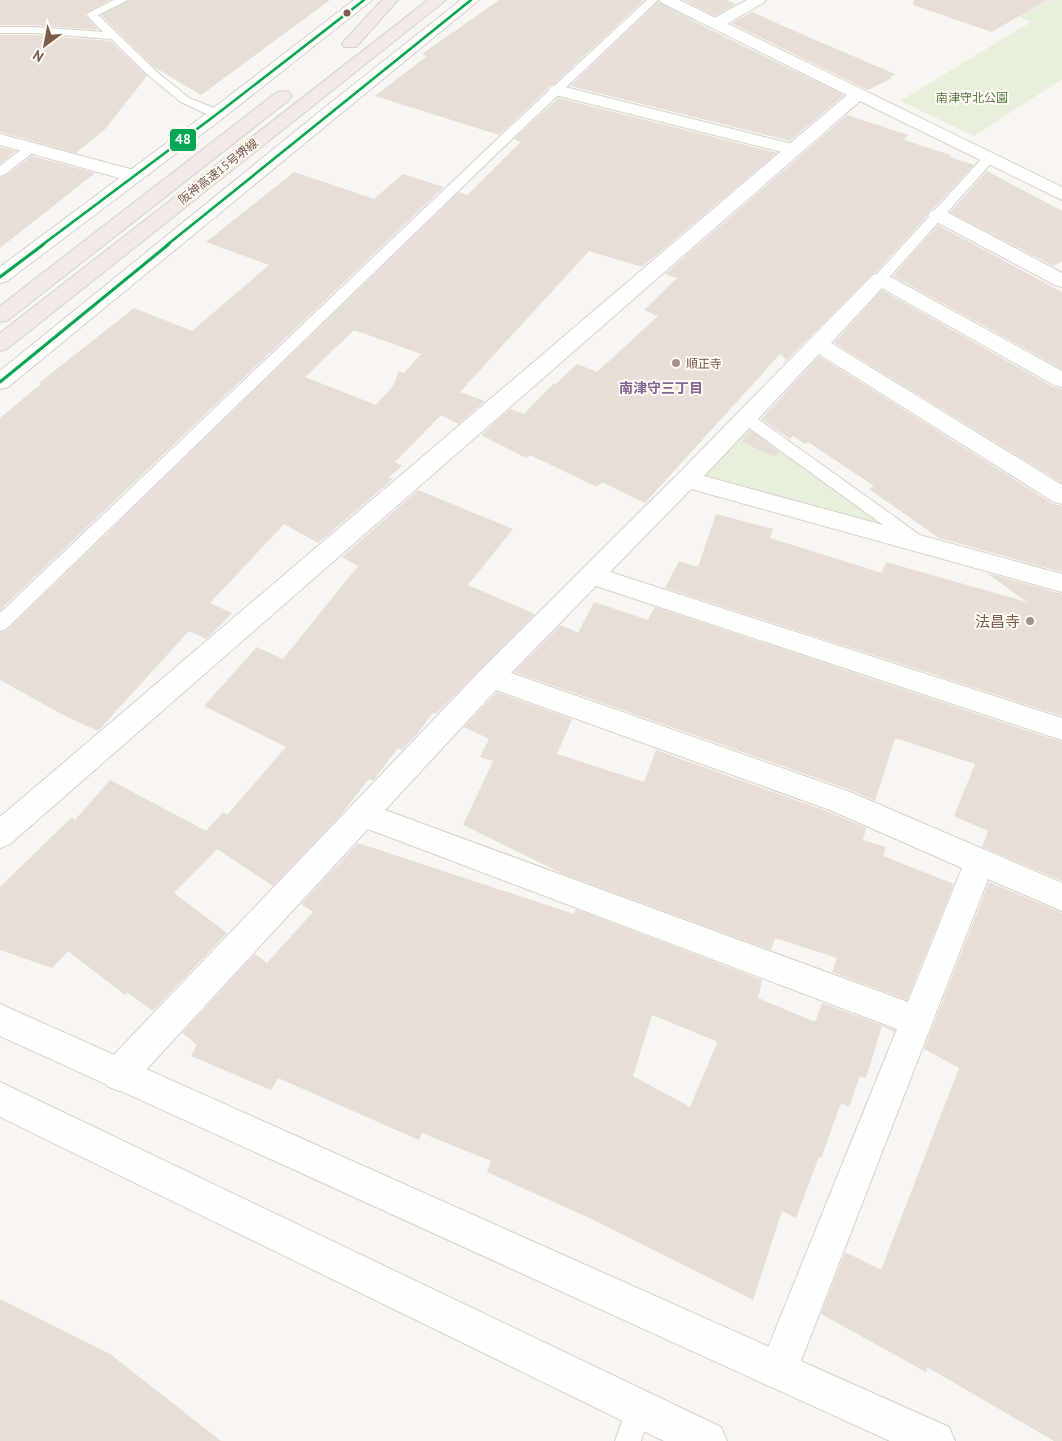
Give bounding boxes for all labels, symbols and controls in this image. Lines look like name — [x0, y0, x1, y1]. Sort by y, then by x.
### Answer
unlabelled marker — [342, 8, 352, 18]
north arrow — [20, 20, 70, 70]
text: N — [29, 46, 47, 66]
park label: 南津守北公園 — [936, 90, 1008, 105]
line badge: 48 — [169, 128, 197, 152]
text: 48 — [175, 130, 191, 148]
street label: 阪神高速15号堺線 — [175, 135, 261, 207]
place label: 順正寺 — [686, 356, 722, 371]
marker: 順正寺 — [670, 357, 682, 369]
district label: 南津守三丁目 — [619, 379, 703, 397]
place label: 法昌寺 — [975, 612, 1020, 631]
marker: 法昌寺 — [1024, 615, 1036, 627]

